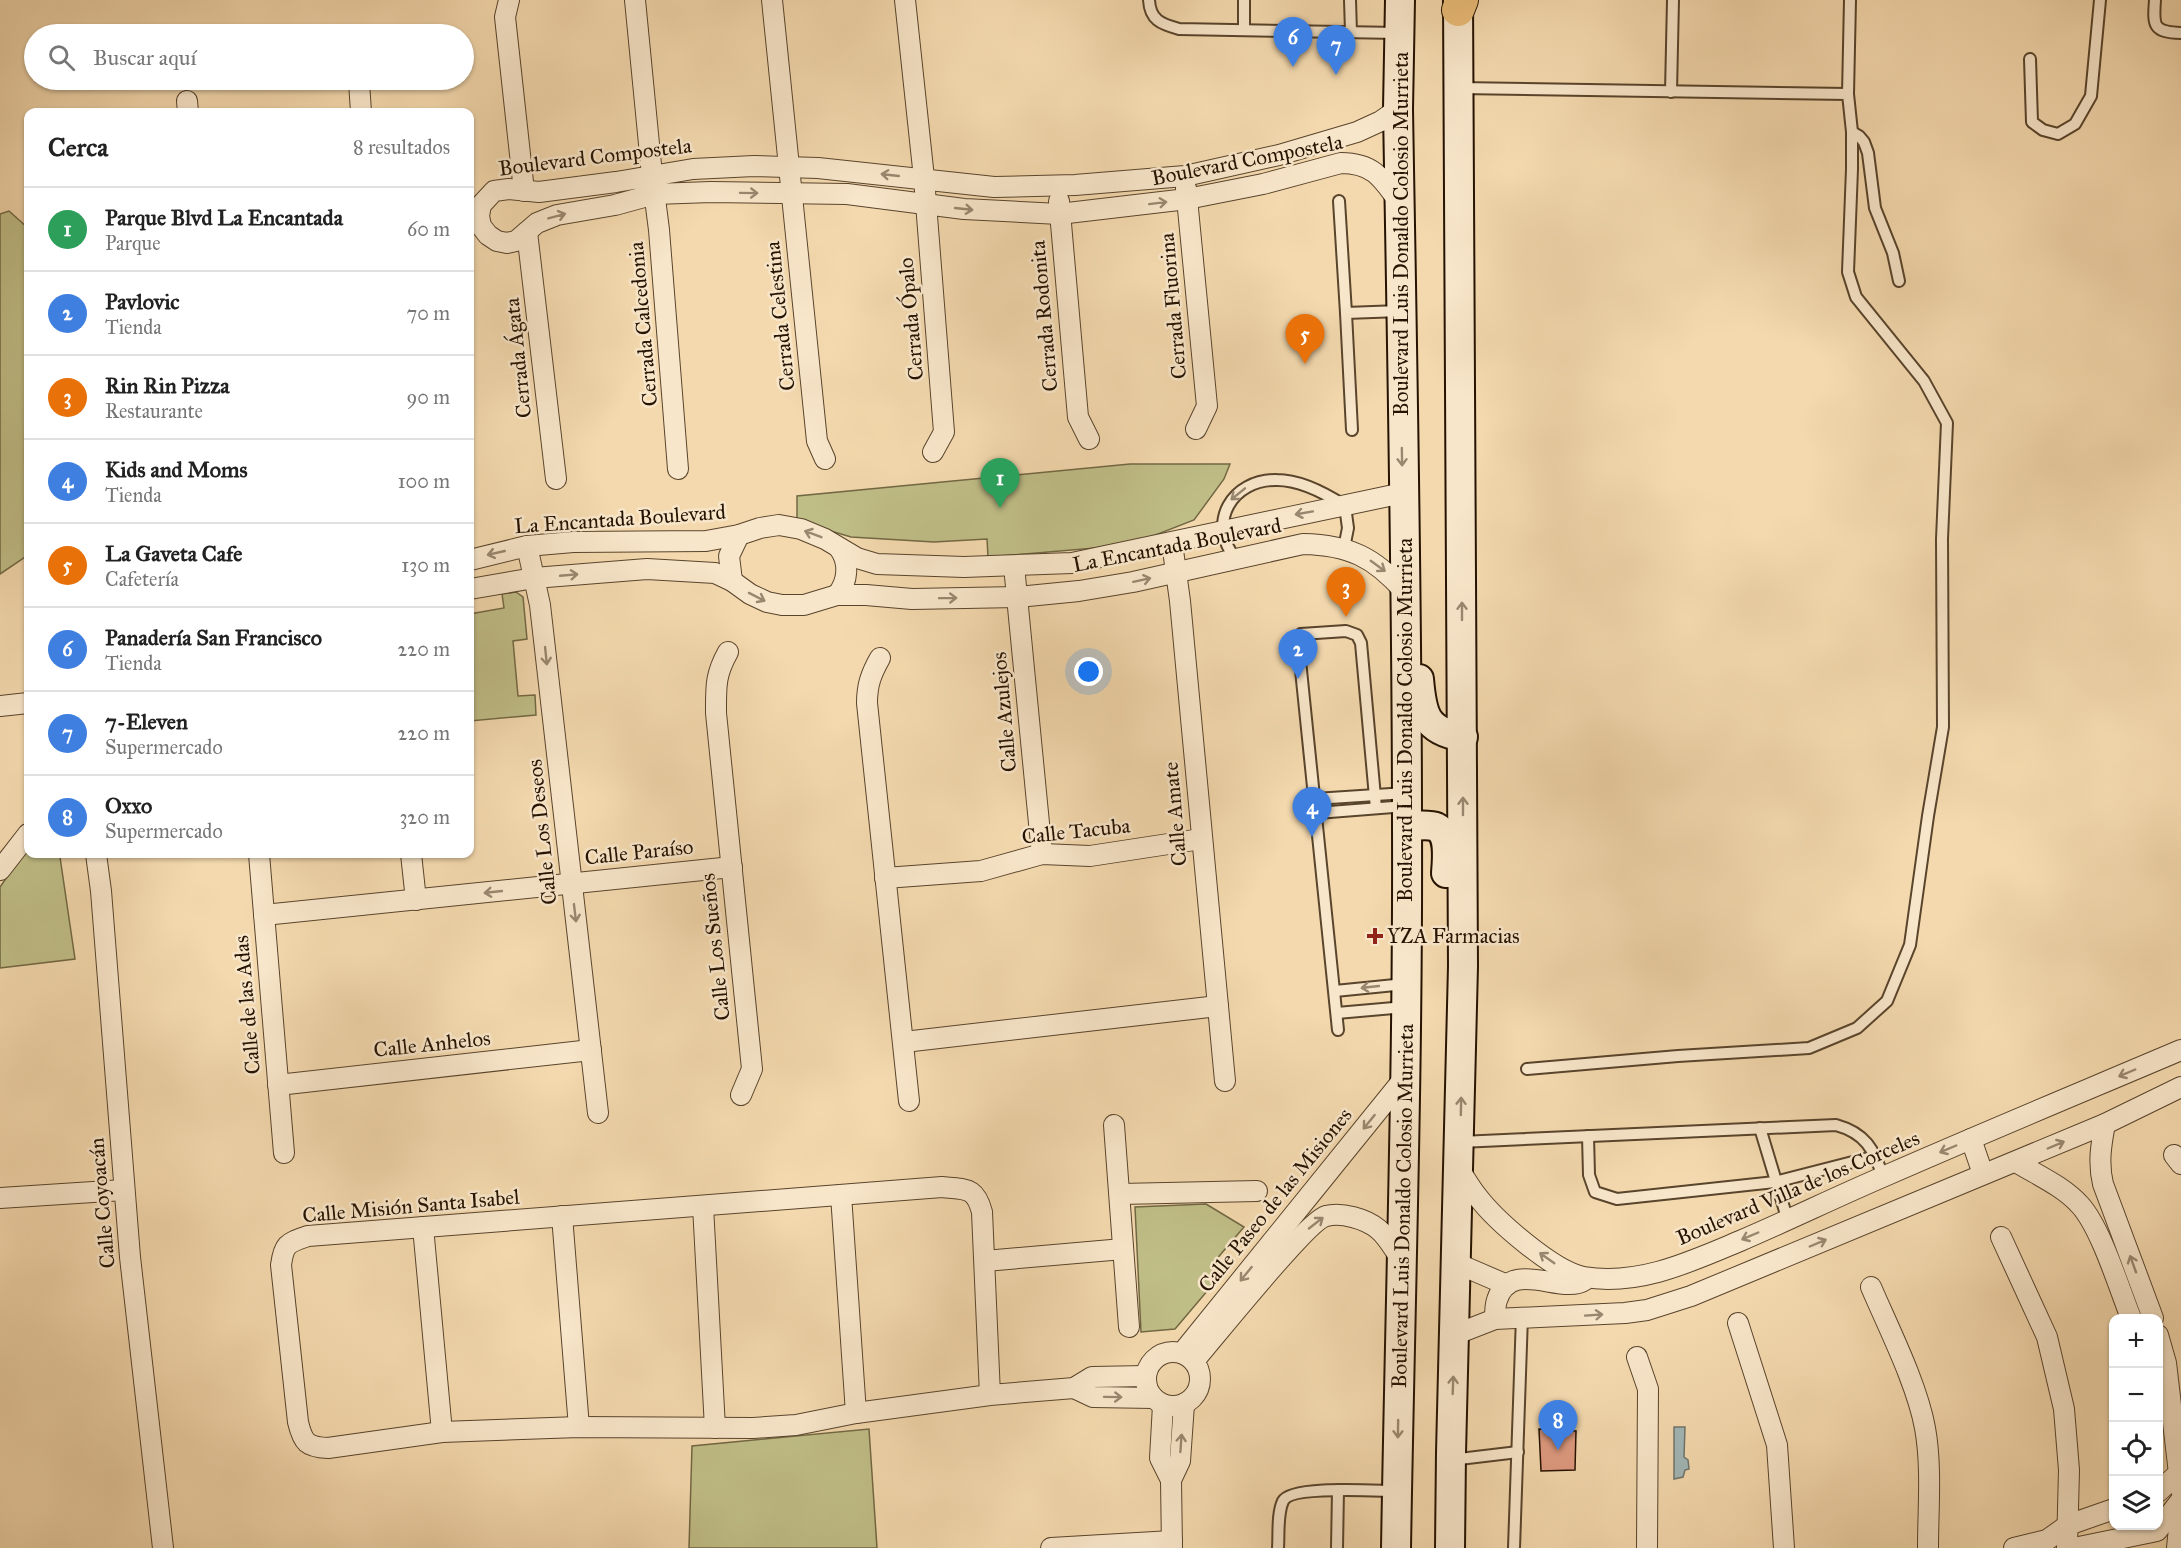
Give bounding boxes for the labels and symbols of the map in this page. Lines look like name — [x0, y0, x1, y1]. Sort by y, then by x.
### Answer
pin: 6 — [1274, 17, 1312, 67]
pin: 7 — [1316, 26, 1356, 75]
street label: Boulevard Luis Donaldo Colosio Murrieta — [1388, 52, 1414, 416]
street label: Boulevard Compostela — [1149, 129, 1345, 191]
street label: Boulevard Compostela — [497, 132, 693, 182]
one-way arrow — [881, 169, 901, 180]
one-way arrow — [739, 187, 759, 199]
one-way arrow — [1148, 197, 1168, 208]
one-way arrow — [954, 204, 974, 215]
one-way arrow — [547, 210, 566, 222]
street label: Cerrada Fluorina — [1154, 232, 1192, 380]
street label: Cerrada Rodonita — [1024, 239, 1064, 393]
street label: Cerrada Calcedonia — [623, 240, 663, 407]
street label: Cerrada Celestina — [759, 240, 801, 392]
street label: Cerrada Ópalo — [892, 256, 929, 382]
street label: Cerrada Ágata — [499, 296, 537, 419]
pin: 5 — [1286, 314, 1324, 364]
one-way arrow — [1397, 447, 1408, 467]
pin: 1 — [980, 458, 1020, 508]
one-way arrow — [1231, 488, 1247, 501]
street label: La Encantada Boulevard — [513, 499, 727, 539]
one-way arrow — [1295, 508, 1315, 519]
street label: La Encantada Boulevard — [1071, 512, 1284, 578]
one-way arrow — [805, 528, 823, 539]
street label: Boulevard Luis Donaldo Colosio Murrieta — [1392, 538, 1418, 902]
one-way arrow — [487, 548, 506, 560]
one-way arrow — [1370, 560, 1386, 572]
pin: 3 — [1326, 568, 1366, 617]
one-way arrow — [558, 569, 578, 580]
one-way arrow — [1132, 574, 1151, 585]
one-way arrow — [747, 592, 765, 603]
one-way arrow — [938, 592, 958, 604]
one-way arrow — [1456, 601, 1468, 621]
pin: 2 — [1278, 630, 1318, 679]
one-way arrow — [541, 646, 552, 666]
street label: Calle Azulejos — [986, 651, 1022, 773]
your location — [1074, 657, 1103, 686]
street label: Calle Los Deseos — [521, 758, 563, 906]
street label: Calle Amate — [1157, 761, 1193, 867]
pin: 4 — [1292, 788, 1332, 837]
one-way arrow — [1457, 796, 1469, 816]
street label: Calle Tacuba — [1021, 812, 1132, 850]
street label: Calle Paraíso — [583, 833, 695, 871]
street label: Calle Los Sueños — [694, 872, 736, 1022]
one-way arrow — [483, 887, 503, 898]
one-way arrow — [570, 902, 581, 922]
place label: YZA Farmacias — [1387, 923, 1520, 949]
marker: YZA Farmacias — [1368, 929, 1382, 943]
street label: Calle de las Adas — [228, 934, 266, 1076]
one-way arrow — [1361, 982, 1380, 993]
street label: Boulevard Luis Donaldo Colosio Murrieta — [1386, 1023, 1419, 1389]
street label: Calle Anhelos — [372, 1025, 492, 1063]
one-way arrow — [2118, 1068, 2137, 1079]
one-way arrow — [1455, 1096, 1466, 1116]
street label: Calle Paseo de las Misiones — [1193, 1103, 1357, 1297]
one-way arrow — [1362, 1114, 1375, 1130]
street label: Boulevard Villa de los Corceles — [1672, 1125, 1924, 1251]
street label: Calle Coyoacán — [83, 1137, 121, 1269]
one-way arrow — [2047, 1138, 2065, 1149]
one-way arrow — [1939, 1144, 1957, 1155]
street label: Calle Misión Santa Isabel — [301, 1184, 521, 1228]
one-way arrow — [1308, 1217, 1324, 1230]
one-way arrow — [1741, 1232, 1759, 1243]
one-way arrow — [1808, 1237, 1826, 1248]
one-way arrow — [1539, 1252, 1555, 1264]
one-way arrow — [2126, 1255, 2137, 1273]
one-way arrow — [1240, 1265, 1253, 1281]
one-way arrow — [1583, 1309, 1603, 1320]
one-way arrow — [1447, 1375, 1458, 1395]
one-way arrow — [1102, 1391, 1122, 1403]
pin: 8 — [1538, 1400, 1578, 1450]
one-way arrow — [1392, 1419, 1404, 1439]
one-way arrow — [1176, 1434, 1187, 1454]

